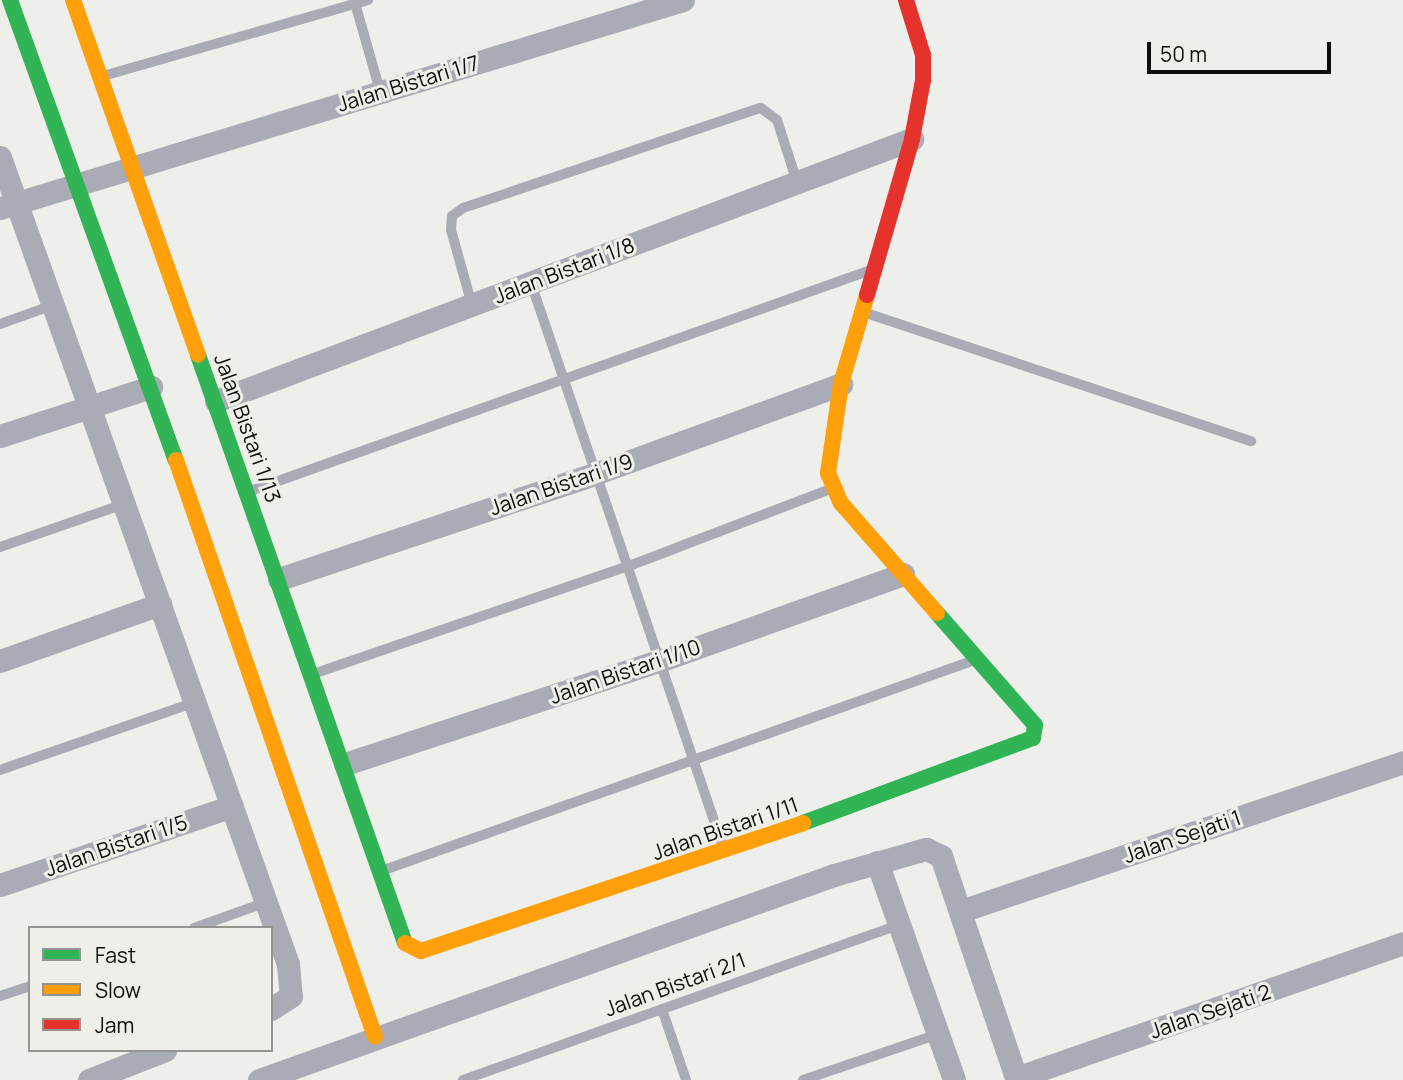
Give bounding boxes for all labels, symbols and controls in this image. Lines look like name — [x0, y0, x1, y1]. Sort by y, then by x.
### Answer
scale bar — [1151, 28, 1335, 72]
text: 50 m — [1160, 40, 1207, 68]
street label: Jalan Bistari 1/7 — [334, 49, 482, 117]
street label: Jalan Bistari 1/8 — [490, 232, 638, 308]
street label: Jalan Bistari 1/13 — [209, 350, 287, 506]
street label: Jalan Bistari 1/9 — [486, 448, 636, 520]
street label: Jalan Bistari 1/10 — [546, 633, 704, 709]
street label: Jalan Bistari 1/11 — [649, 791, 801, 865]
street label: Jalan Sejati 1 — [1120, 804, 1244, 868]
street label: Jalan Bistari 1/5 — [42, 809, 190, 881]
legend — [28, 926, 273, 1052]
text: Fast — [95, 941, 136, 969]
street label: Jalan Bistari 2/1 — [601, 947, 749, 1021]
text: Slow — [95, 976, 141, 1004]
street label: Jalan Sejati 2 — [1146, 979, 1274, 1043]
text: Jam — [95, 1011, 134, 1039]

